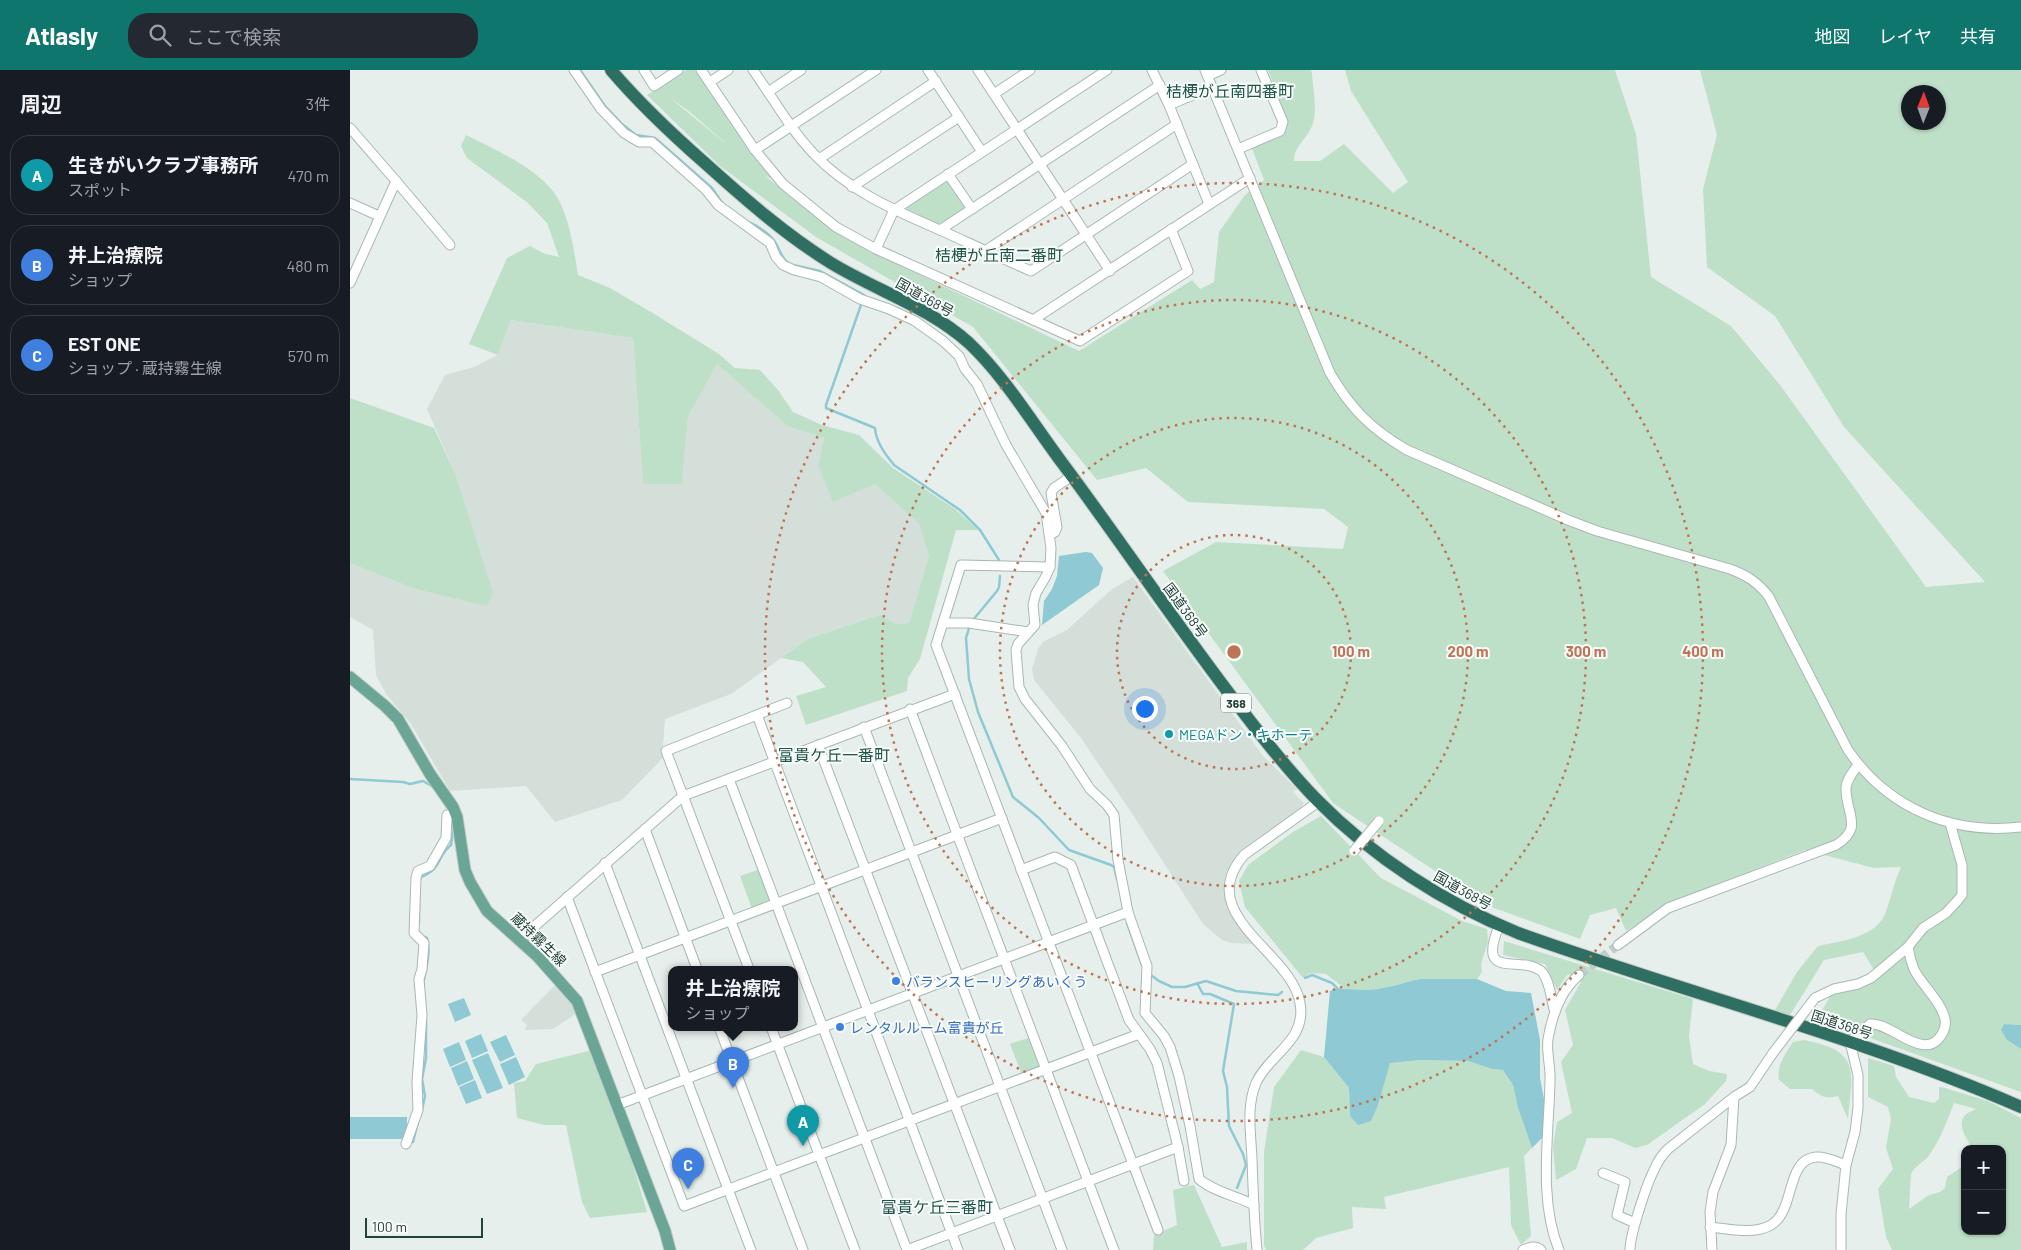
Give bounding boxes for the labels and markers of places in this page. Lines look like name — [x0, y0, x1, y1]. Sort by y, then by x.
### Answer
centre of rings — [1225, 643, 1243, 661]
place label: MEGAドン・キホーテ — [1179, 726, 1313, 743]
marker: MEGAドン・キホーテ — [1163, 728, 1175, 740]
place label: バランスヒーリングあいくう — [906, 973, 1087, 990]
marker: バランスヒーリングあいくう — [890, 975, 902, 987]
place label: レンタルルーム富貴が丘 — [850, 1019, 1004, 1036]
marker: レンタルルーム富貴が丘 — [834, 1021, 846, 1033]
pin: B — [717, 1047, 749, 1088]
pin: A — [787, 1105, 819, 1146]
pin: C — [672, 1148, 704, 1189]

